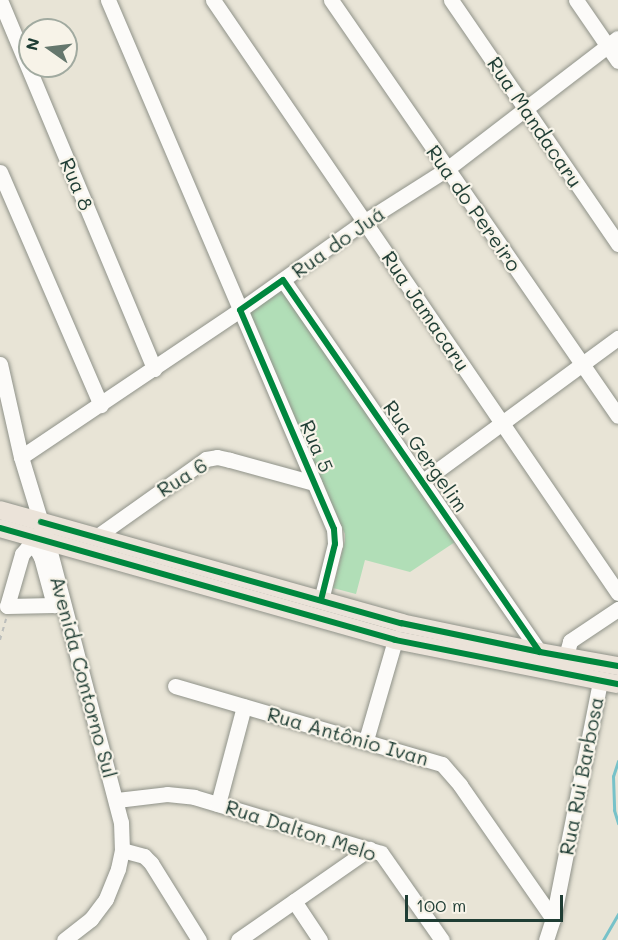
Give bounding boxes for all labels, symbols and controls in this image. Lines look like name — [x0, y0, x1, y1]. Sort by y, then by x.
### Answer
north arrow — [18, 18, 78, 78]
text: N — [20, 36, 44, 52]
street label: Rua Mandacaru — [482, 52, 588, 192]
street label: Rua do Pereiro — [422, 140, 526, 276]
street label: Rua 8 — [55, 154, 99, 214]
street label: Rua do Juá — [287, 201, 389, 283]
street label: Rua Jamacaru — [377, 246, 475, 376]
street label: Rua Gergelim — [379, 395, 473, 517]
street label: Rua 5 — [295, 416, 339, 476]
street label: Rua 6 — [152, 452, 212, 502]
street label: Avenida Contorno Sul — [45, 573, 123, 781]
street label: Rua Rui Barbosa — [554, 695, 608, 857]
street label: Rua Antônio Ivan — [265, 702, 431, 770]
street label: Rua Dalton Melo — [223, 794, 379, 866]
scale bar — [408, 883, 566, 921]
text: 100 m — [416, 893, 466, 917]

